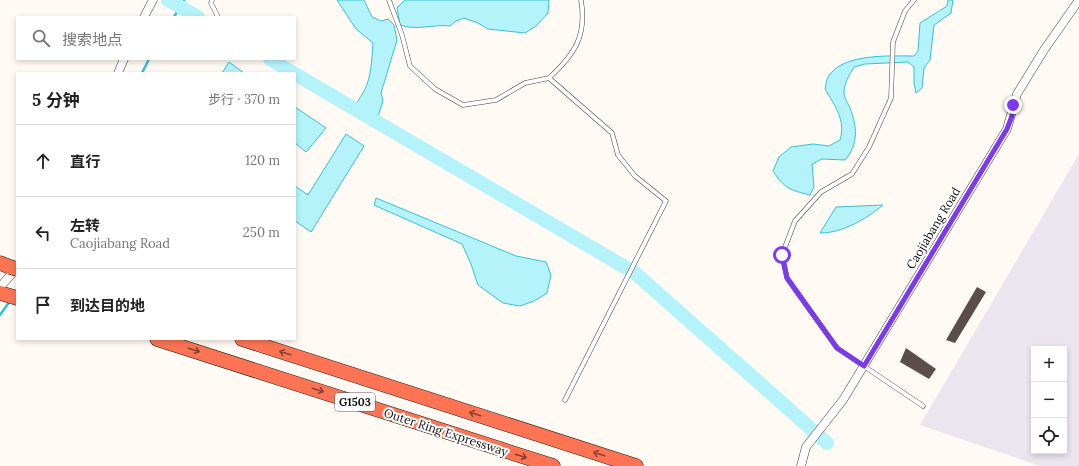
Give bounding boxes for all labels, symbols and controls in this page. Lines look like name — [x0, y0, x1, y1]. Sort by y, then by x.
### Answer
search box — [16, 16, 296, 60]
icon: search — [30, 27, 52, 49]
text: 搜索地点 — [62, 30, 122, 49]
text: 5 分钟 — [32, 89, 80, 111]
text: 步行 · 370 m — [208, 91, 280, 108]
route end — [1004, 96, 1022, 114]
icon: ahead — [32, 150, 54, 172]
text: 直行 — [70, 152, 100, 171]
text: 120 m — [245, 152, 280, 169]
street label: Caojiabang Road — [903, 185, 963, 271]
text: 左转 — [70, 216, 100, 235]
icon: left — [32, 222, 54, 244]
text: 250 m — [243, 224, 280, 241]
text: Caojiabang Road — [70, 235, 170, 252]
route start — [773, 246, 791, 264]
icon: arrive — [32, 294, 54, 316]
text: 到达目的地 — [70, 296, 145, 315]
map controls — [1031, 346, 1067, 454]
button: + — [1031, 346, 1067, 382]
one-way arrow — [188, 347, 200, 355]
one-way arrow — [279, 349, 292, 356]
button: − — [1031, 382, 1067, 418]
one-way arrow — [311, 387, 324, 394]
road number: G1503 — [335, 393, 375, 411]
street label: Outer Ring Expressway — [382, 405, 511, 459]
one-way arrow — [469, 410, 482, 417]
button: locate — [1031, 418, 1067, 454]
one-way arrow — [593, 450, 606, 457]
one-way arrow — [515, 453, 528, 460]

